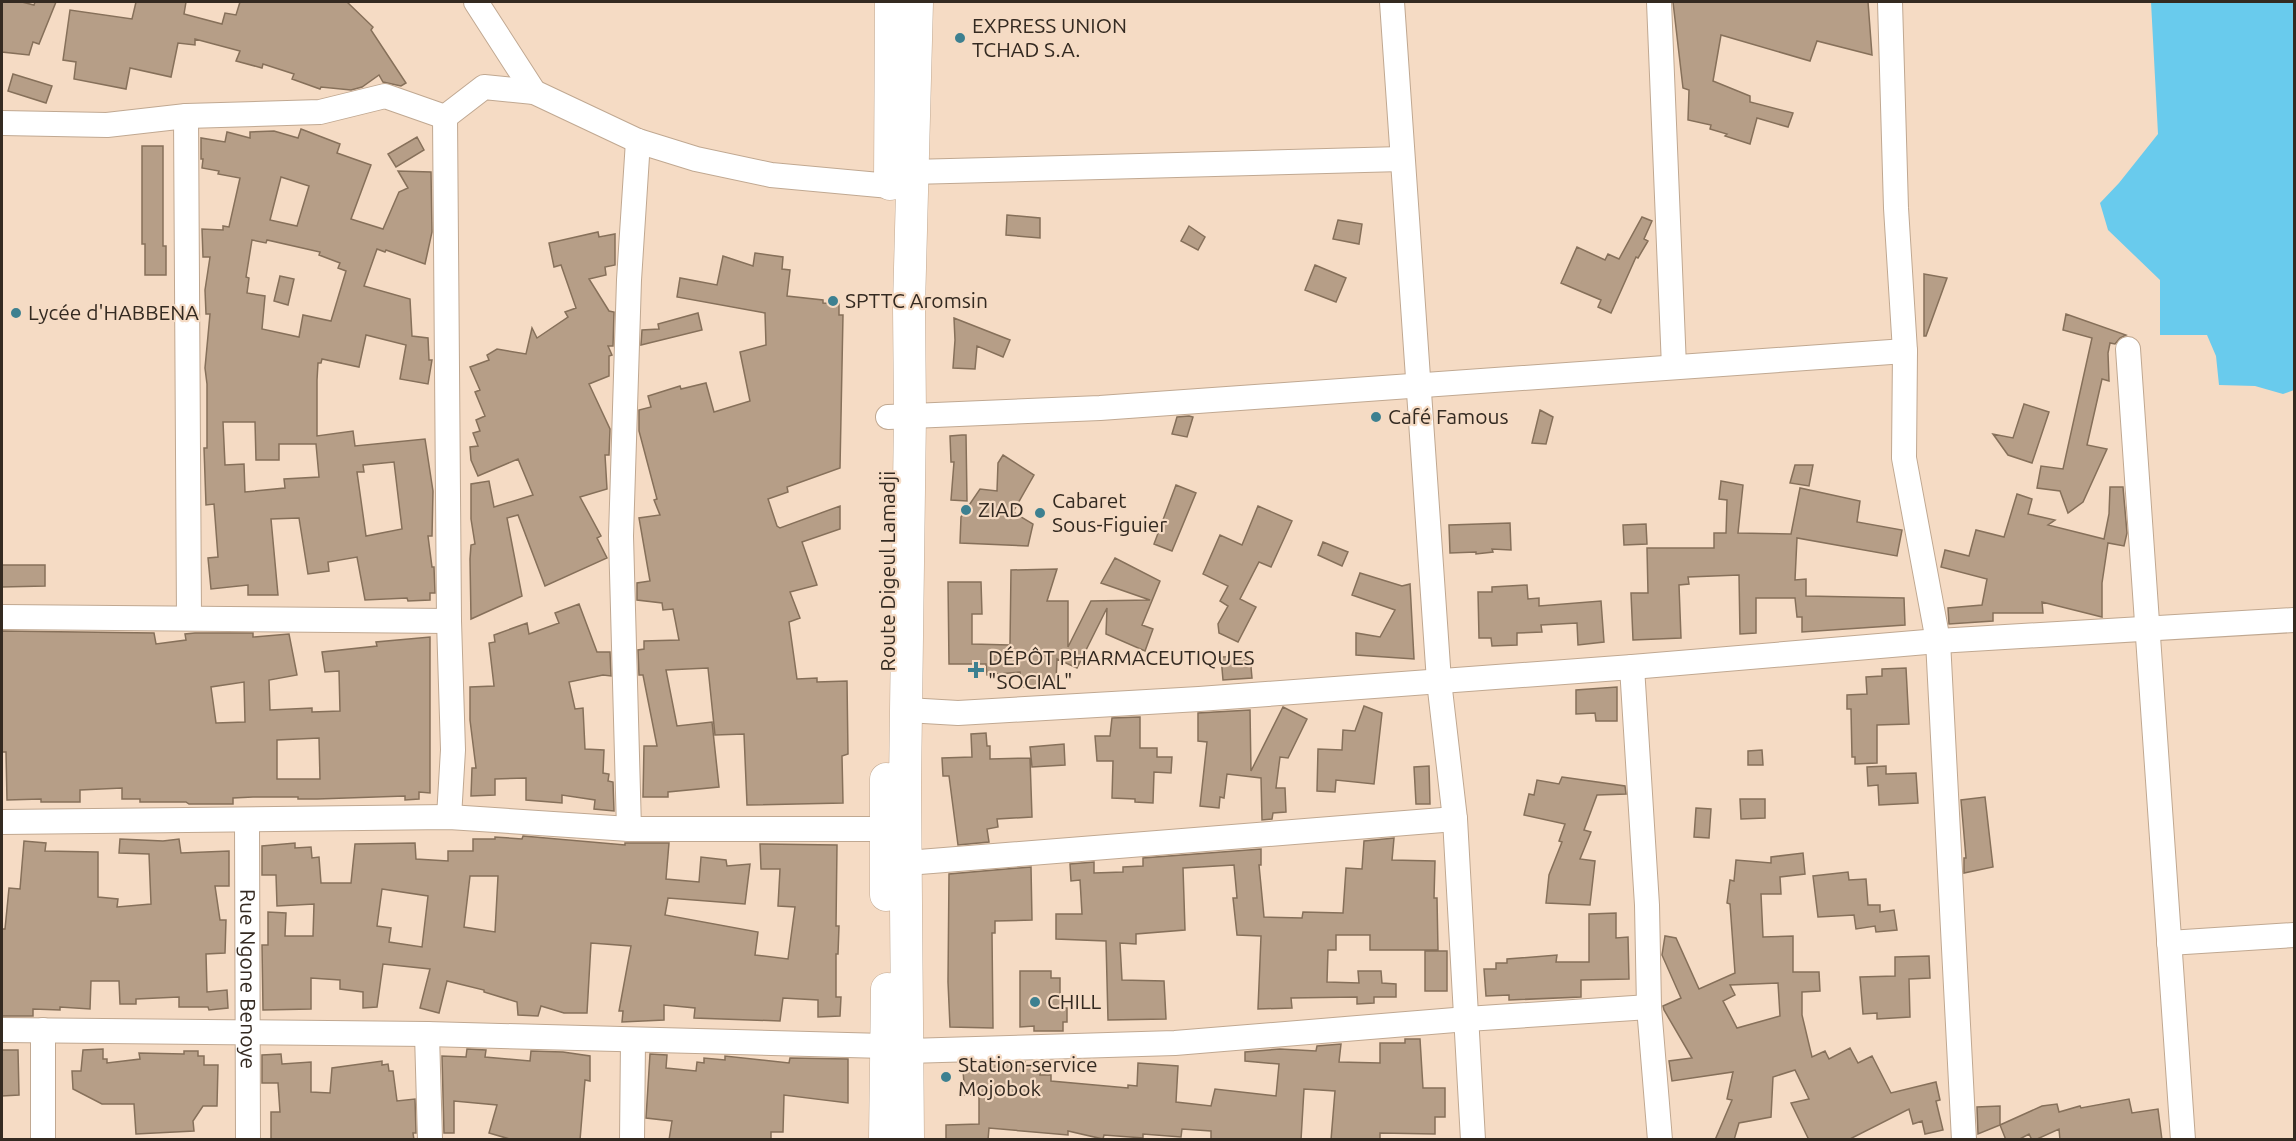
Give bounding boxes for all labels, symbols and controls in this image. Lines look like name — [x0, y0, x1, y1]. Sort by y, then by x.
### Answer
place label: EXPRESS UNION TCHAD S.A. — [972, 13, 1127, 61]
marker: EXPRESS UNION TCHAD S.A. — [953, 31, 967, 45]
place label: SPTTC Aromsin — [845, 288, 988, 312]
marker: SPTTC Aromsin — [826, 294, 840, 308]
place label: Lycée d'HABBENA — [28, 300, 199, 324]
marker: Lycée d'HABBENA — [9, 306, 23, 320]
place label: Café Famous — [1388, 404, 1509, 428]
marker: Café Famous — [1369, 410, 1383, 424]
street label: Route Digeul Lamadji — [875, 471, 899, 671]
place label: Cabaret Sous-Figuier — [1052, 488, 1167, 536]
place label: ZIAD — [978, 497, 1024, 521]
marker: ZIAD — [959, 503, 973, 517]
marker: Cabaret Sous-Figuier — [1033, 506, 1047, 520]
place label: DÉPÔT PHARMACEUTIQUES "SOCIAL" — [988, 645, 1255, 693]
marker: DÉPÔT PHARMACEUTIQUES "SOCIAL" — [969, 663, 983, 677]
street label: Rue Ngone Benoye — [236, 889, 261, 1069]
place label: CHILL — [1047, 989, 1102, 1013]
marker: CHILL — [1028, 995, 1042, 1009]
place label: Station-service Mojobok — [958, 1052, 1097, 1100]
marker: Station-service Mojobok — [939, 1070, 953, 1084]

